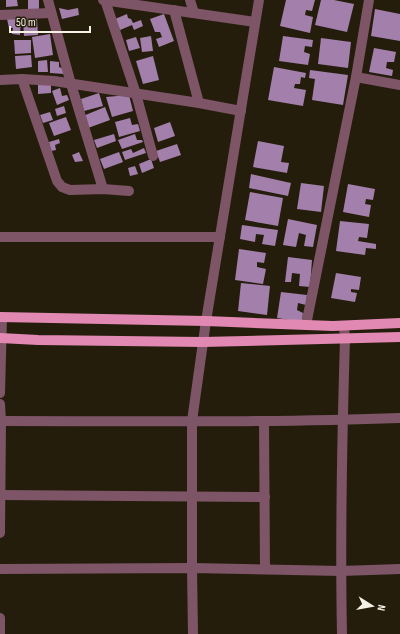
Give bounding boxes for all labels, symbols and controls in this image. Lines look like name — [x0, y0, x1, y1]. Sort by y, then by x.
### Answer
scale bar — [10, 8, 90, 34]
text: 50 m — [16, 15, 36, 30]
north arrow — [352, 586, 392, 626]
text: N — [374, 604, 388, 612]

